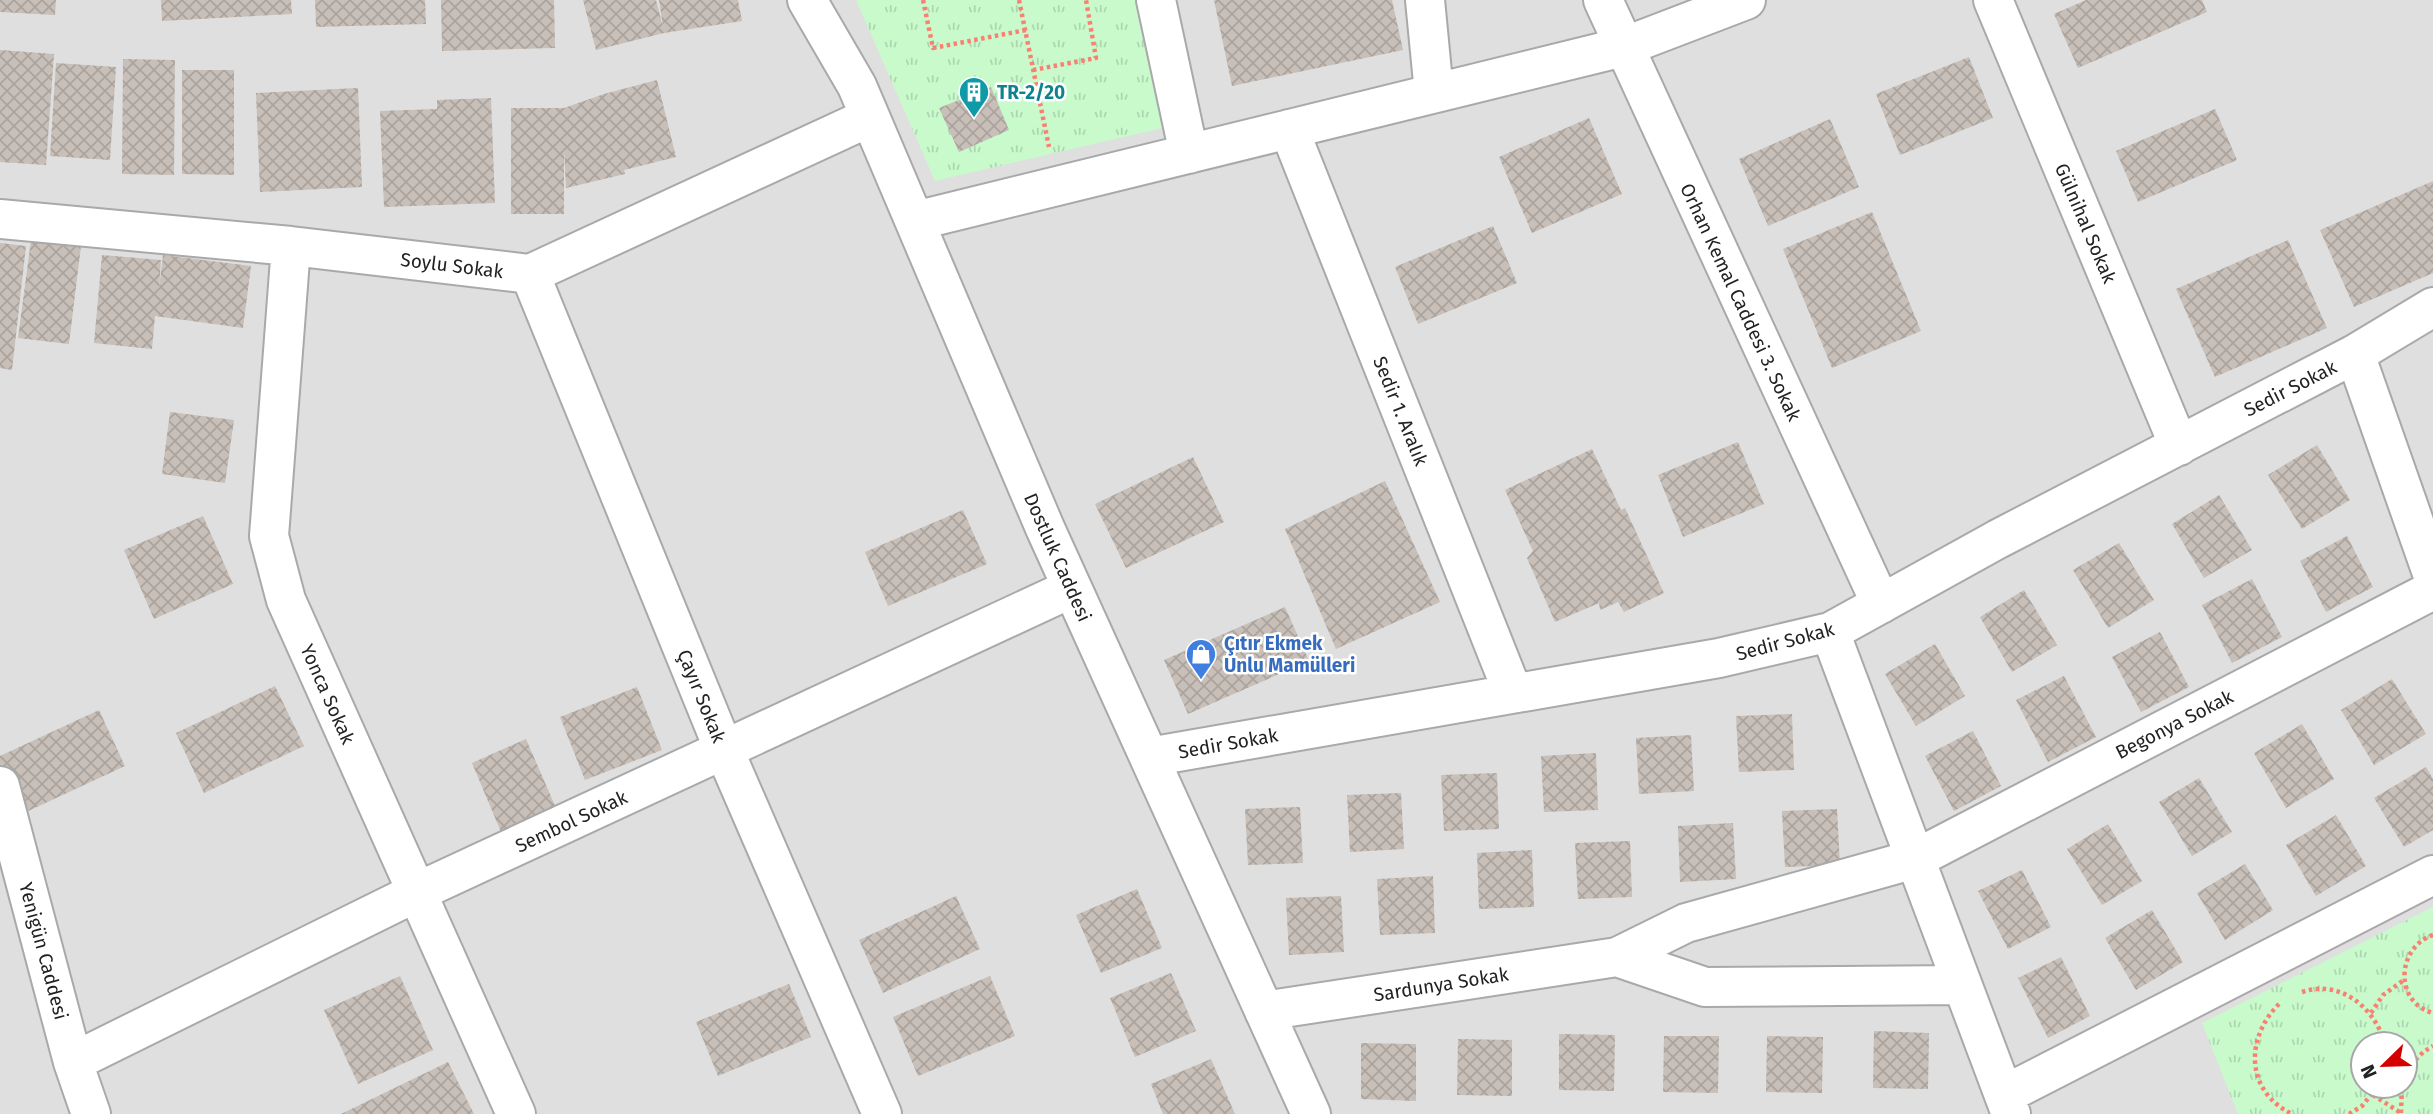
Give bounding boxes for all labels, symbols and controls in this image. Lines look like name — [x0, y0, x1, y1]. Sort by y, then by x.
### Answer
building icon: TR-2/20 — [957, 75, 991, 119]
place label: TR-2/20 — [997, 81, 1065, 104]
street label: Gülnihal Sokak — [2050, 160, 2121, 287]
street label: Orhan Kemal Caddesi 3. Sokak — [1675, 180, 1806, 425]
street label: Soylu Sokak — [399, 248, 505, 283]
street label: Sedir 1. Aralık — [1368, 353, 1433, 470]
street label: Sedir Sokak — [2240, 355, 2341, 422]
street label: Dostluk Caddesi — [1019, 489, 1096, 625]
street label: Sedir Sokak — [1733, 617, 1837, 666]
place label: Çıtır Ekmek Unlu Mamülleri — [1224, 632, 1355, 677]
shop icon: Çıtır Ekmek Unlu Mamülleri — [1184, 637, 1218, 681]
street label: Yonca Sokak — [295, 641, 360, 748]
street label: Çayır Sokak — [672, 646, 731, 746]
street label: Begonya Sokak — [2112, 685, 2237, 764]
street label: Sedir Sokak — [1176, 723, 1280, 764]
street label: Sembol Sokak — [512, 785, 631, 857]
street label: Yenigün Caddesi — [14, 880, 73, 1022]
street label: Sardunya Sokak — [1372, 962, 1510, 1007]
north arrow — [2349, 1030, 2419, 1100]
text: N — [2356, 1061, 2382, 1082]

